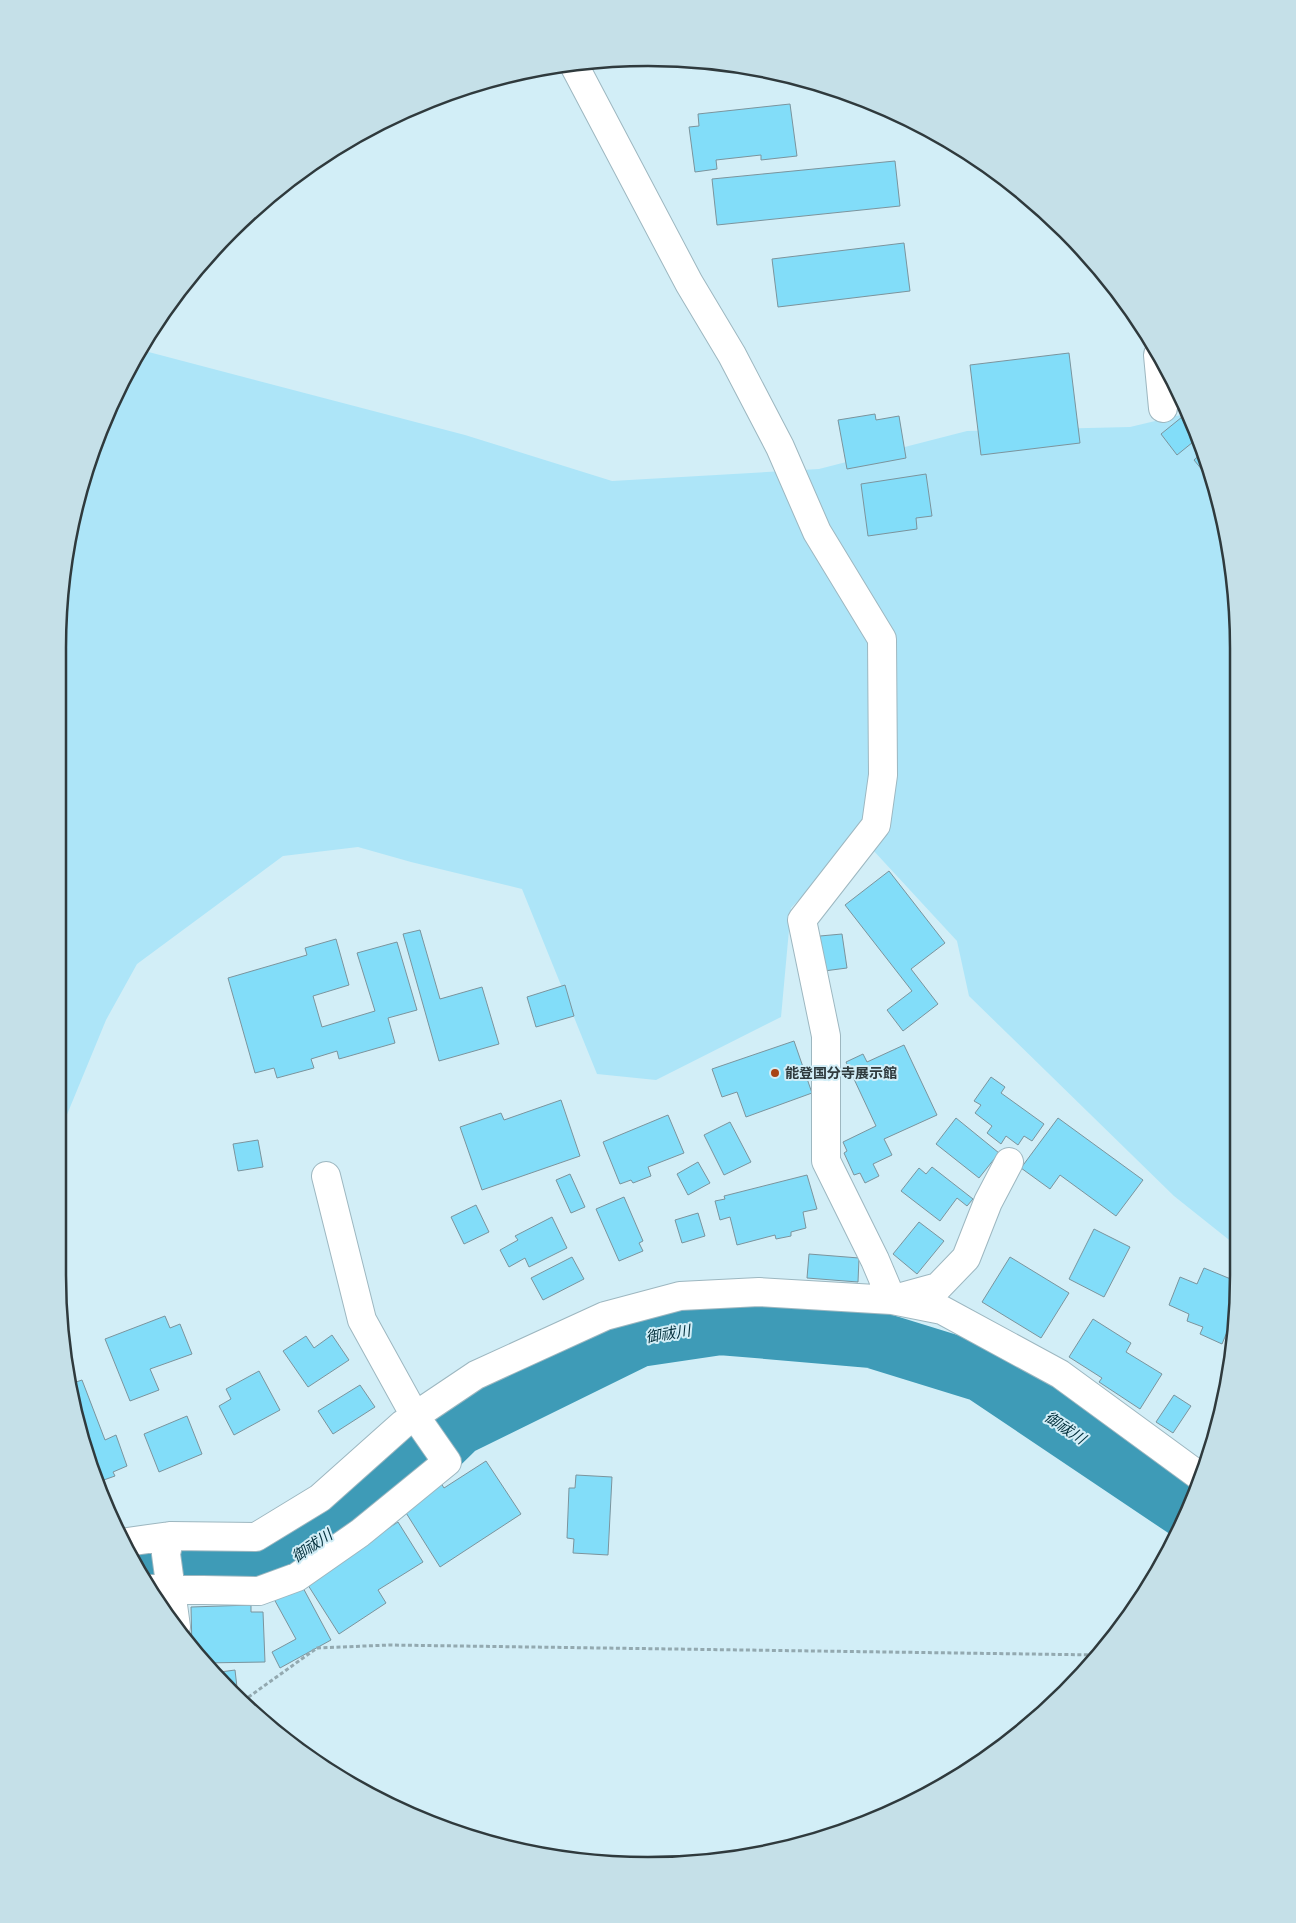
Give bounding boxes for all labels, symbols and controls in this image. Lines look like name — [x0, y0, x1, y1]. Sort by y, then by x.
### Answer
place label: 能登国分寺展示館 — [785, 1064, 897, 1081]
marker: 能登国分寺展示館 — [769, 1067, 781, 1079]
water label: 御祓川 — [644, 1320, 693, 1345]
water label: 御祓川 — [1042, 1407, 1091, 1448]
water label: 御祓川 — [288, 1524, 337, 1565]

